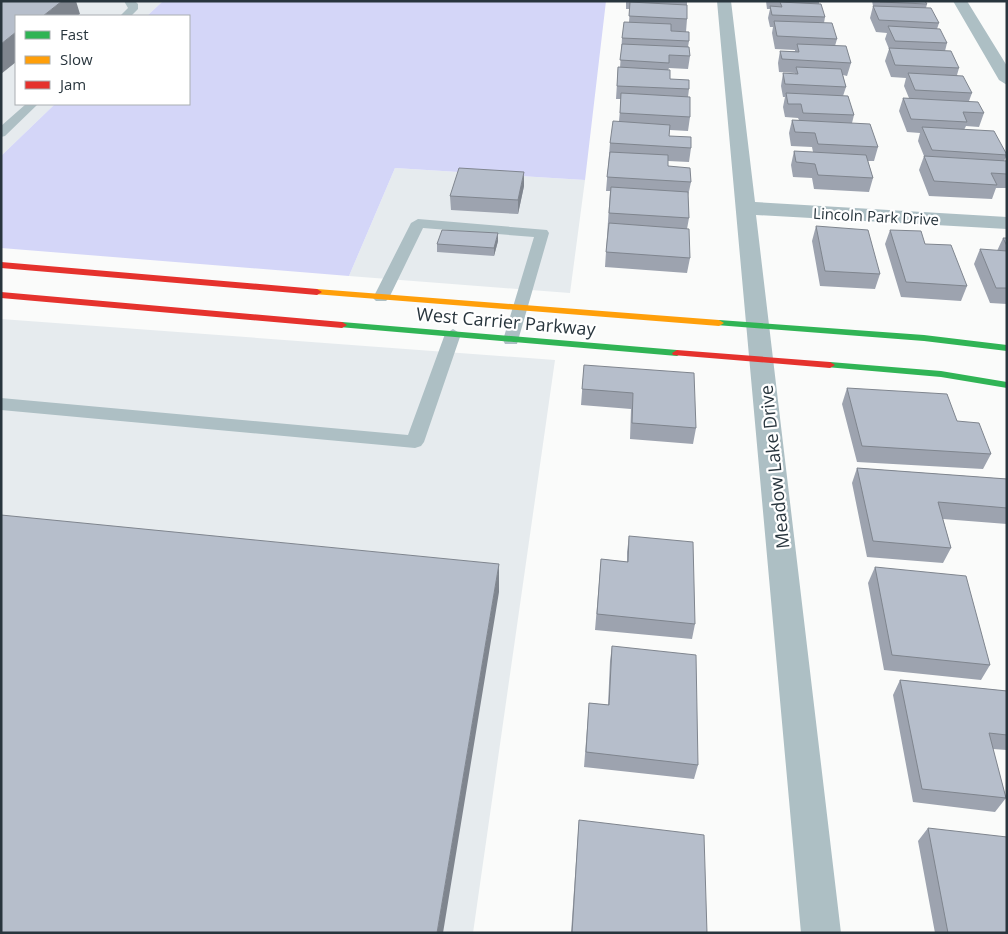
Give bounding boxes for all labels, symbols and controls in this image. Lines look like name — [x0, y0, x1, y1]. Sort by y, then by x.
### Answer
legend — [15, 15, 190, 105]
text: Fast — [60, 24, 89, 44]
text: Slow — [60, 49, 93, 69]
text: Jam — [58, 74, 86, 94]
street label: Lincoln Park Drive — [813, 203, 939, 229]
street label: West Carrier Parkway — [415, 301, 598, 341]
street label: Meadow Lake Drive — [753, 384, 795, 550]

